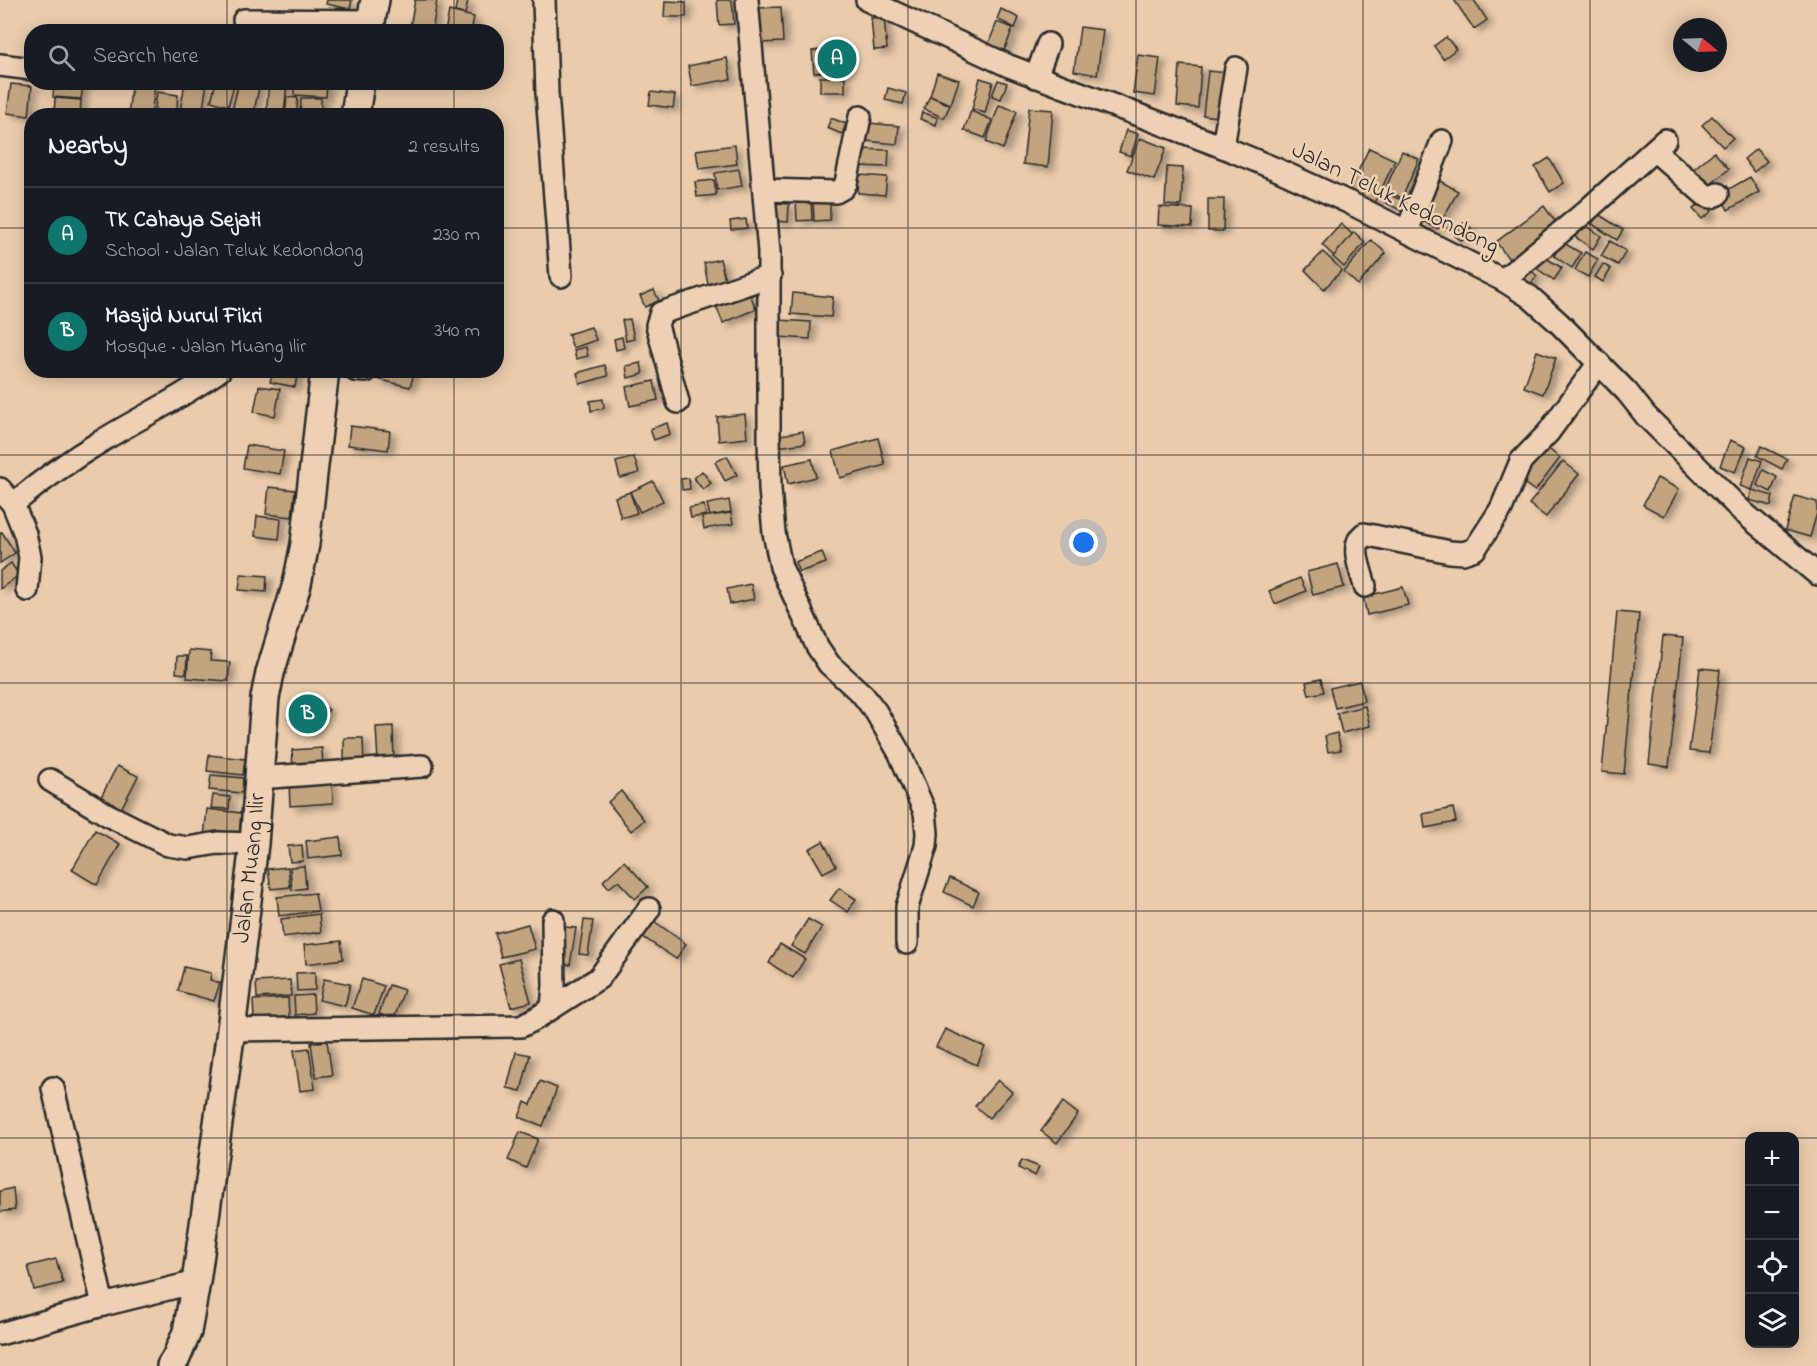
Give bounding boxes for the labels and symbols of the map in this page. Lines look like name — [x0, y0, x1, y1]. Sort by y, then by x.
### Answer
north arrow — [1673, 18, 1727, 72]
pin: A — [818, 36, 856, 82]
street label: Jalan Teluk Kedondong — [1285, 134, 1505, 264]
your location — [1069, 528, 1098, 557]
pin: B — [288, 692, 328, 736]
street label: Jalan Muang Ilir — [224, 791, 275, 945]

